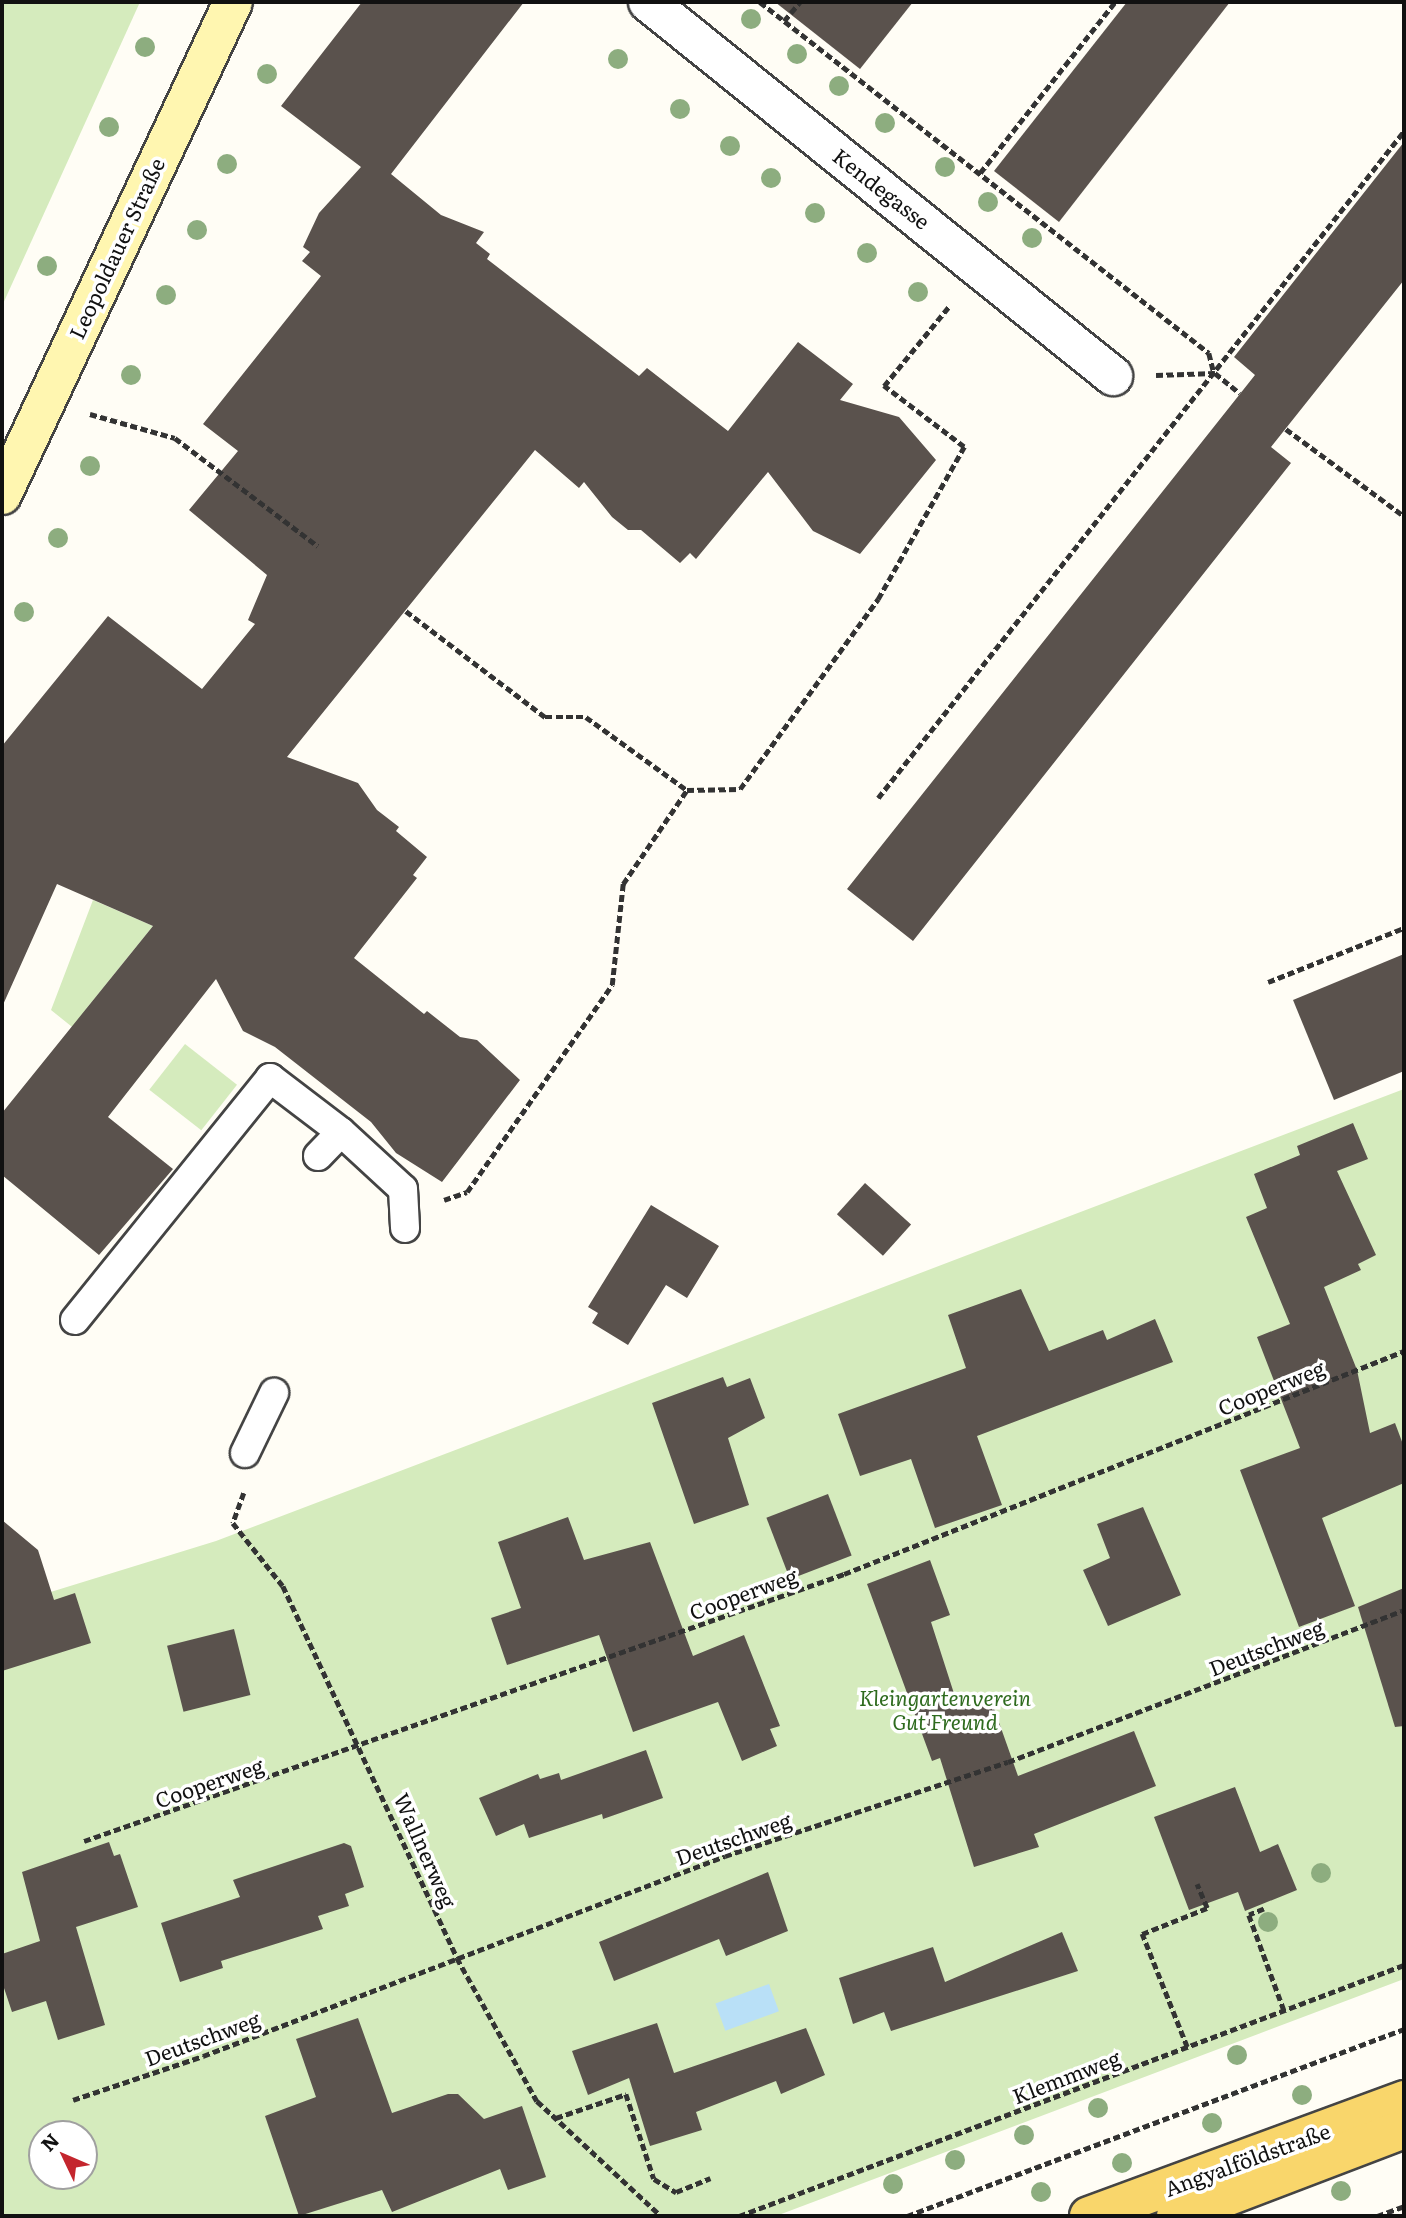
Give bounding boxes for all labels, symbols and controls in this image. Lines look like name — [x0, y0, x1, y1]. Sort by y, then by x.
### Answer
street label: Kendegasse — [829, 142, 935, 234]
street label: Leopoldauer Straße — [63, 154, 169, 342]
street label: Cooperweg — [1214, 1354, 1328, 1420]
street label: Cooperweg — [686, 1562, 800, 1624]
street label: Deutschweg — [1205, 1614, 1327, 1680]
park label: Kleingartenverein Gut Freund — [859, 1684, 1031, 1734]
street label: Cooperweg — [151, 1752, 267, 1812]
street label: Wallnerweg — [390, 1789, 462, 1911]
street label: Deutschweg — [672, 1806, 794, 1870]
street label: Deutschweg — [141, 2005, 263, 2071]
street label: Klemmweg — [1009, 2044, 1123, 2108]
street label: Angyalföldstraße — [1161, 2117, 1333, 2201]
north arrow — [28, 2120, 98, 2190]
text: N — [34, 2126, 65, 2157]

